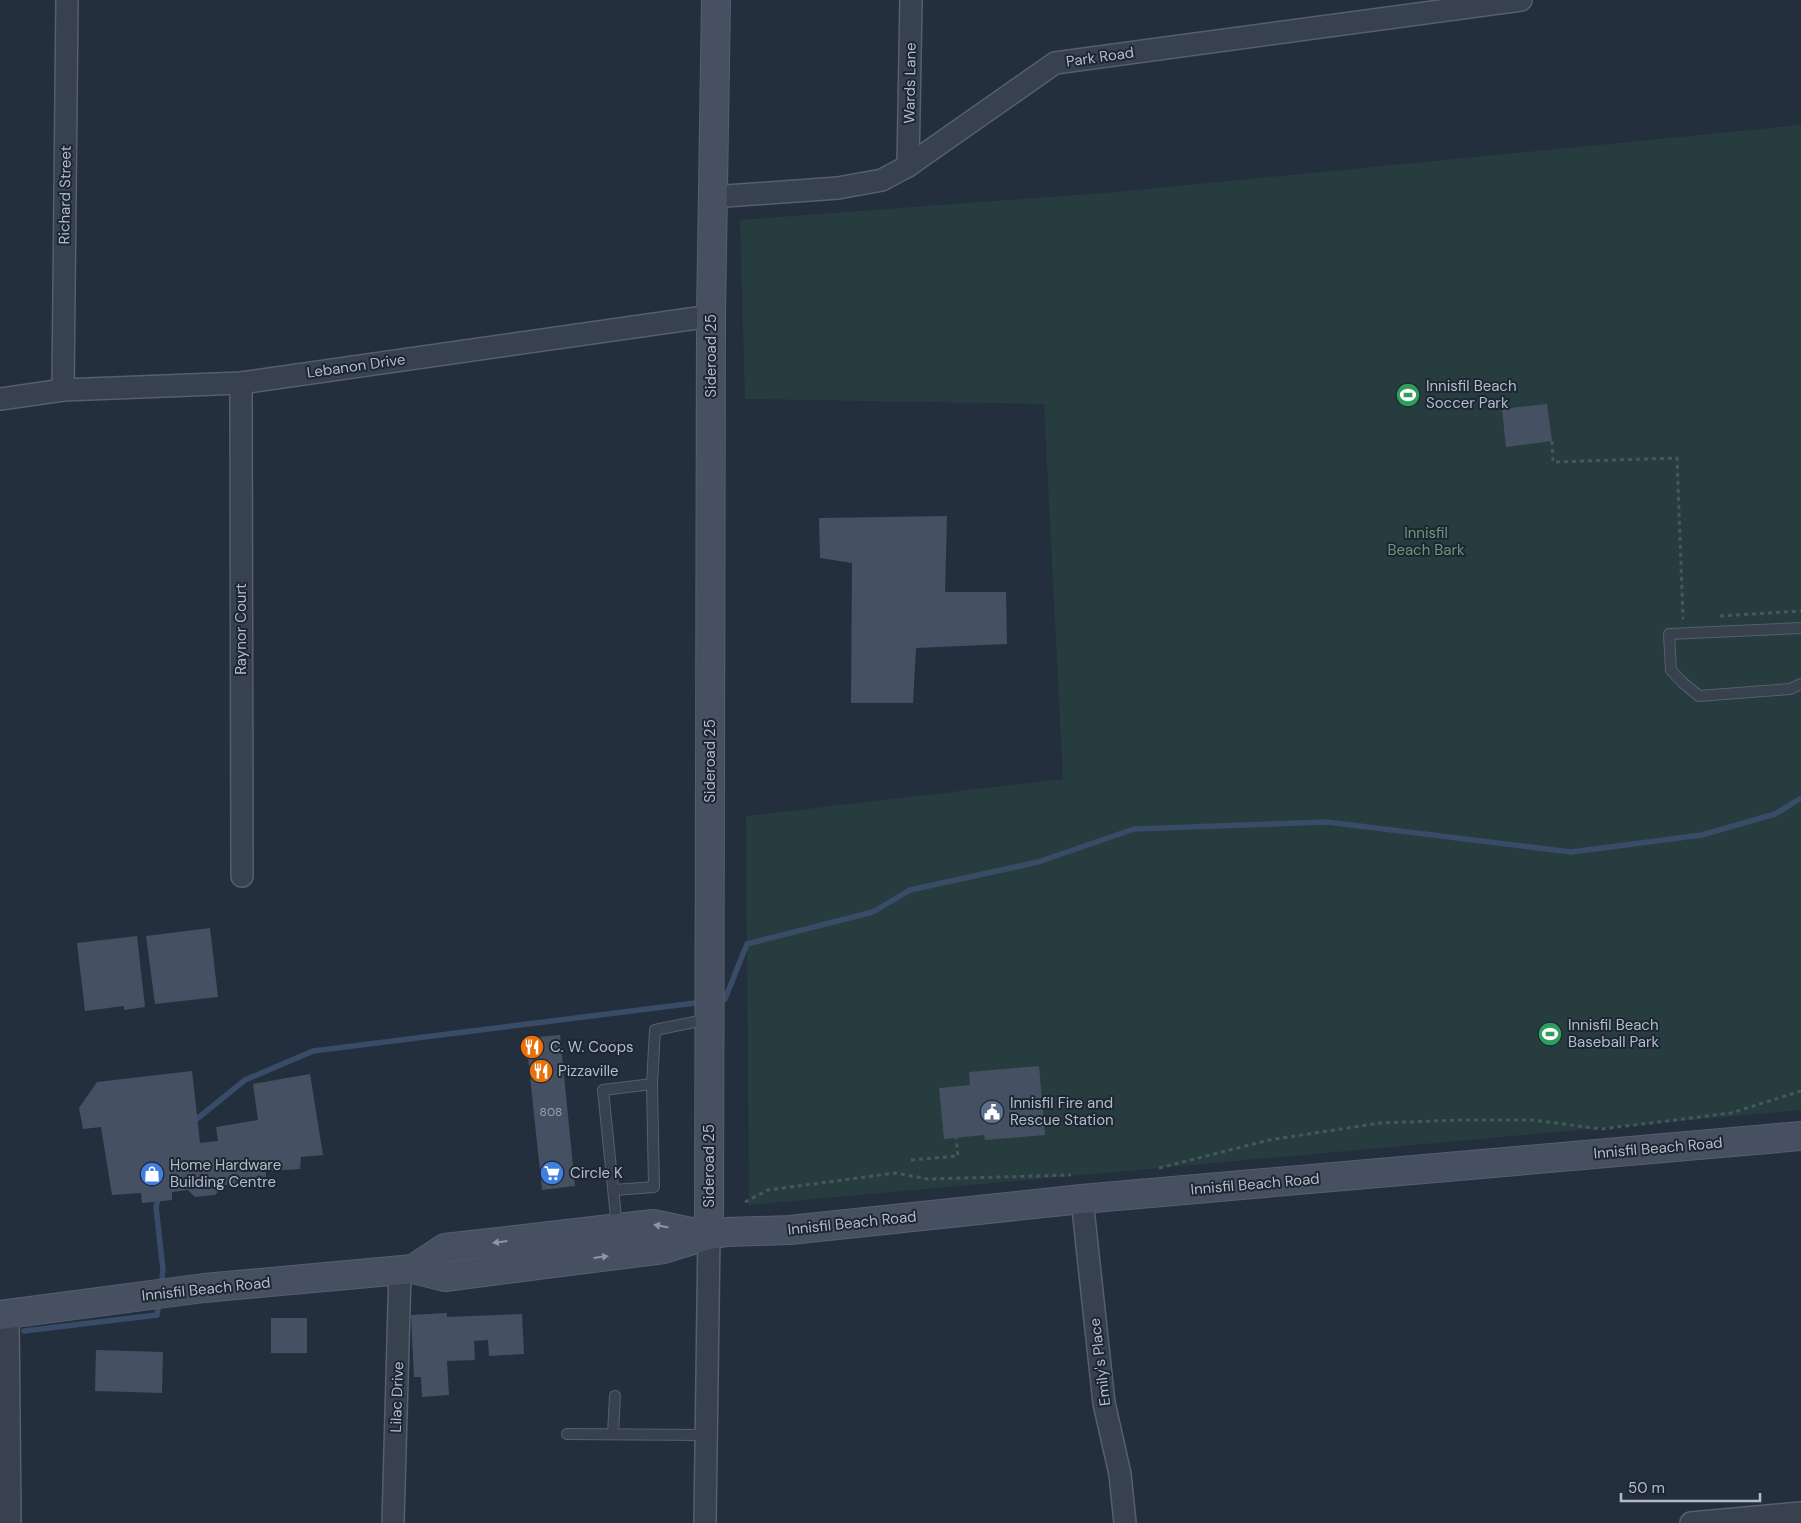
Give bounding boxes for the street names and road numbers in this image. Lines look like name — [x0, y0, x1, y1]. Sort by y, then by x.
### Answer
street label: Wards Lane — [899, 42, 921, 124]
street label: Park Road — [1065, 42, 1135, 72]
street label: Richard Street — [54, 145, 76, 245]
street label: Sideroad 25 — [701, 314, 721, 398]
street label: Lebanon Drive — [305, 349, 407, 383]
street label: Raynor Court — [231, 583, 251, 675]
street label: Sideroad 25 — [700, 719, 720, 803]
street label: Sideroad 25 — [699, 1124, 719, 1208]
street label: Innisfil Beach Road — [1593, 1132, 1723, 1164]
street label: Innisfil Beach Road — [1190, 1168, 1320, 1200]
street label: Innisfil Beach Road — [787, 1206, 917, 1240]
street label: Innisfil Beach Road — [141, 1272, 271, 1306]
street label: Emily's Place — [1085, 1317, 1115, 1407]
street label: Lilac Drive — [386, 1361, 408, 1433]

